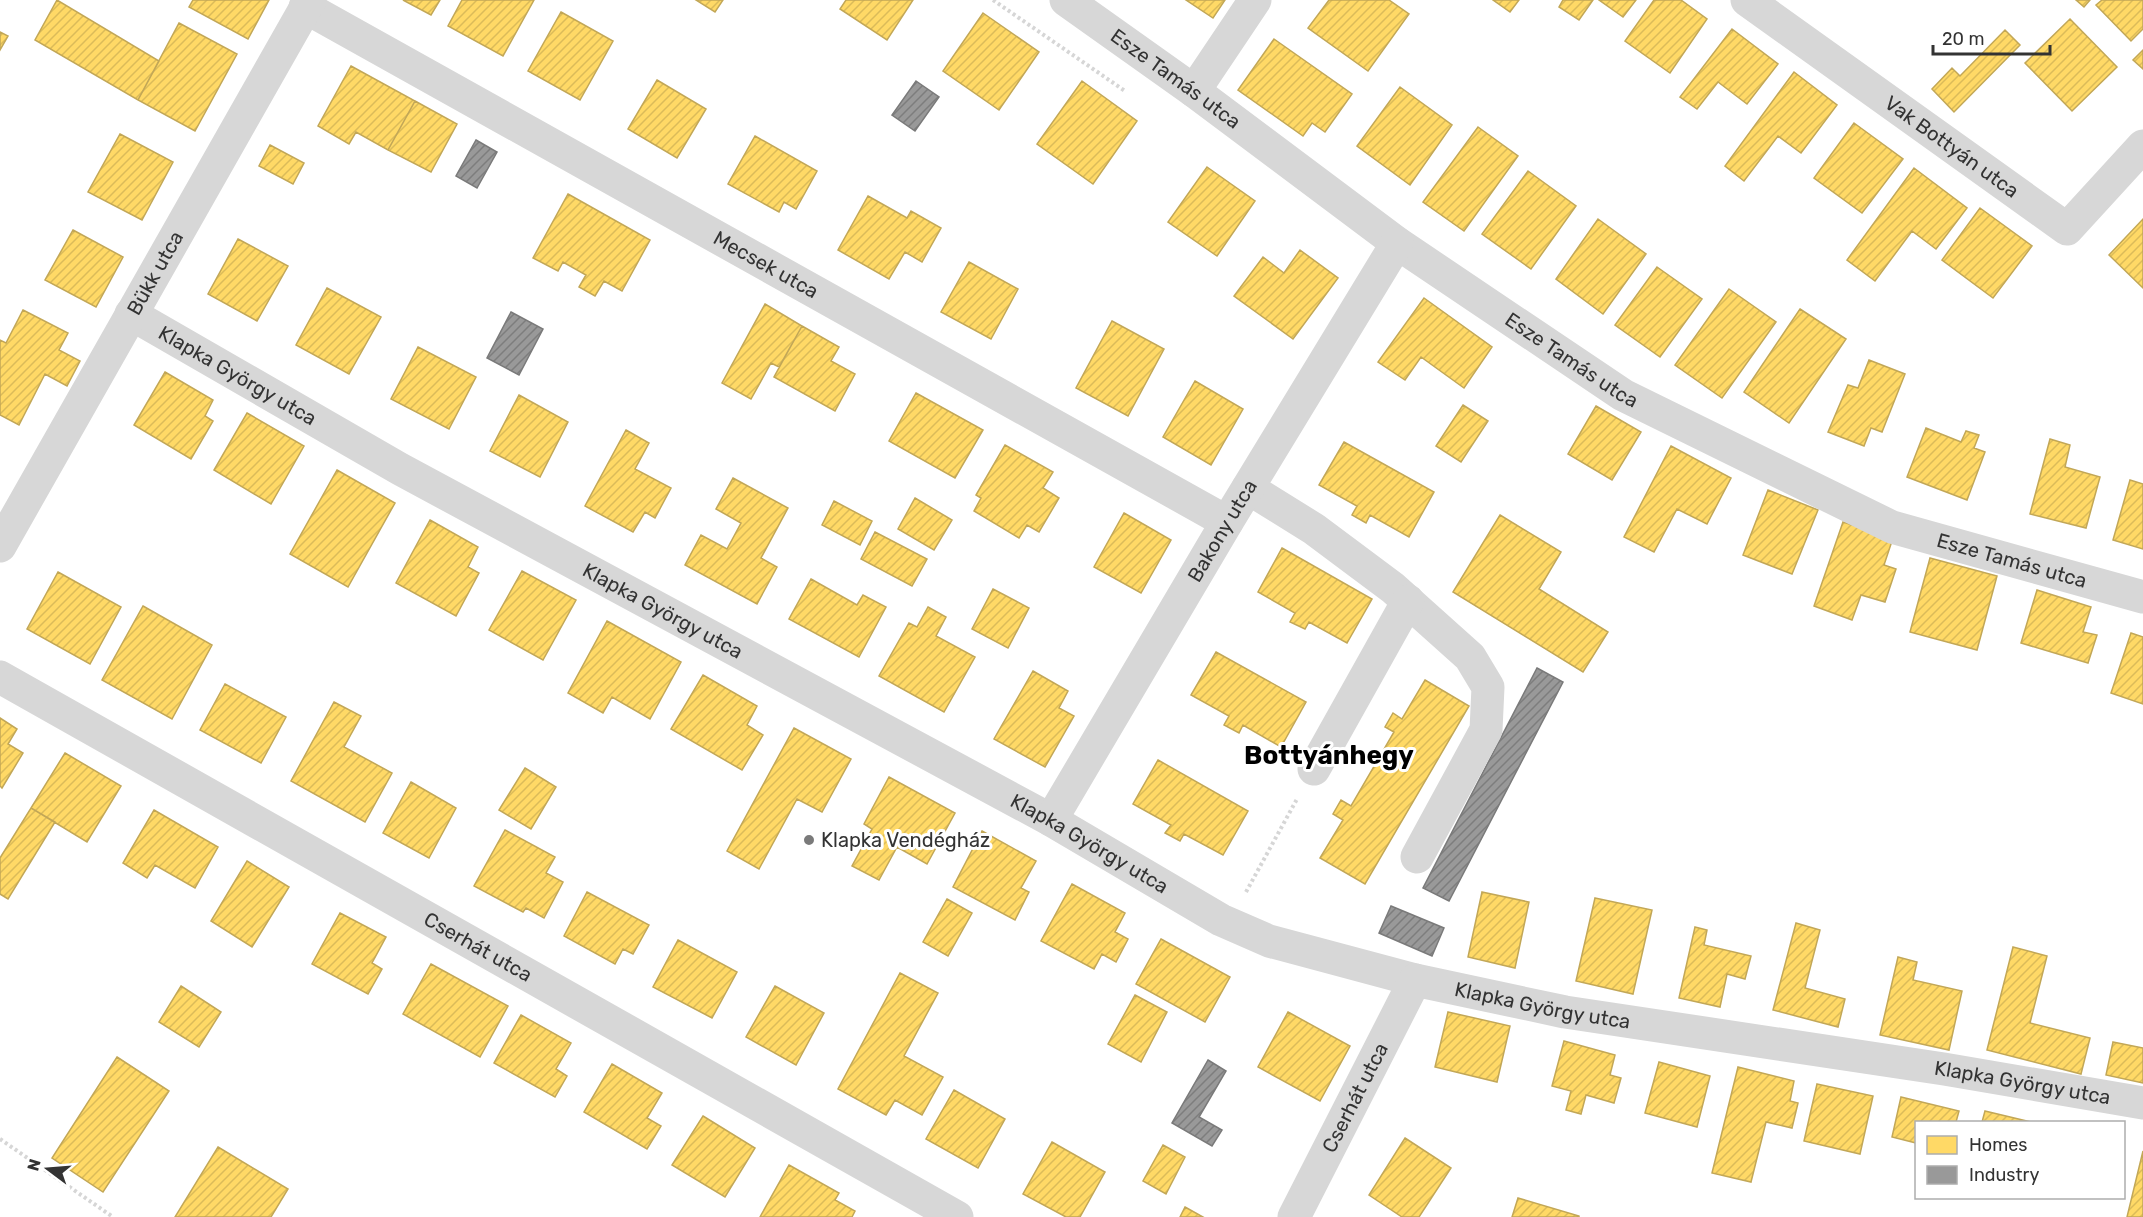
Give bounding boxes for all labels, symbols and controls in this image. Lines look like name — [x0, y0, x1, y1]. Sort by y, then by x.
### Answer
scale bar — [1933, 18, 2050, 56]
street label: Esze Tamás utca — [1106, 24, 1245, 134]
text: 20 m — [1942, 28, 1984, 50]
street label: Vak Bottyán utca — [1880, 91, 2024, 203]
street label: Mecsek utca — [709, 226, 823, 303]
street label: Bükk utca — [122, 227, 188, 319]
street label: Esze Tamás utca — [1501, 307, 1642, 413]
street label: Klapka György utca — [154, 320, 321, 430]
street label: Bakony utca — [1182, 475, 1262, 586]
street label: Esze Tamás utca — [1934, 528, 2090, 593]
street label: Klapka György utca — [579, 558, 747, 664]
district label: Bottyánhegy — [1244, 740, 1414, 771]
street label: Klapka György utca — [1006, 788, 1173, 898]
place label: Klapka Vendégház — [821, 828, 990, 852]
marker: Klapka Vendégház — [802, 833, 816, 847]
street label: Cserhát utca — [420, 907, 536, 987]
street label: Klapka György utca — [1453, 977, 1632, 1034]
street label: Cserhát utca — [1317, 1039, 1393, 1157]
street label: Klapka György utca — [1933, 1056, 2112, 1109]
legend — [1915, 1121, 2125, 1199]
text: Homes — [1969, 1134, 2027, 1156]
north arrow — [18, 1139, 78, 1199]
text: N — [23, 1157, 45, 1173]
text: Industry — [1969, 1164, 2039, 1186]

